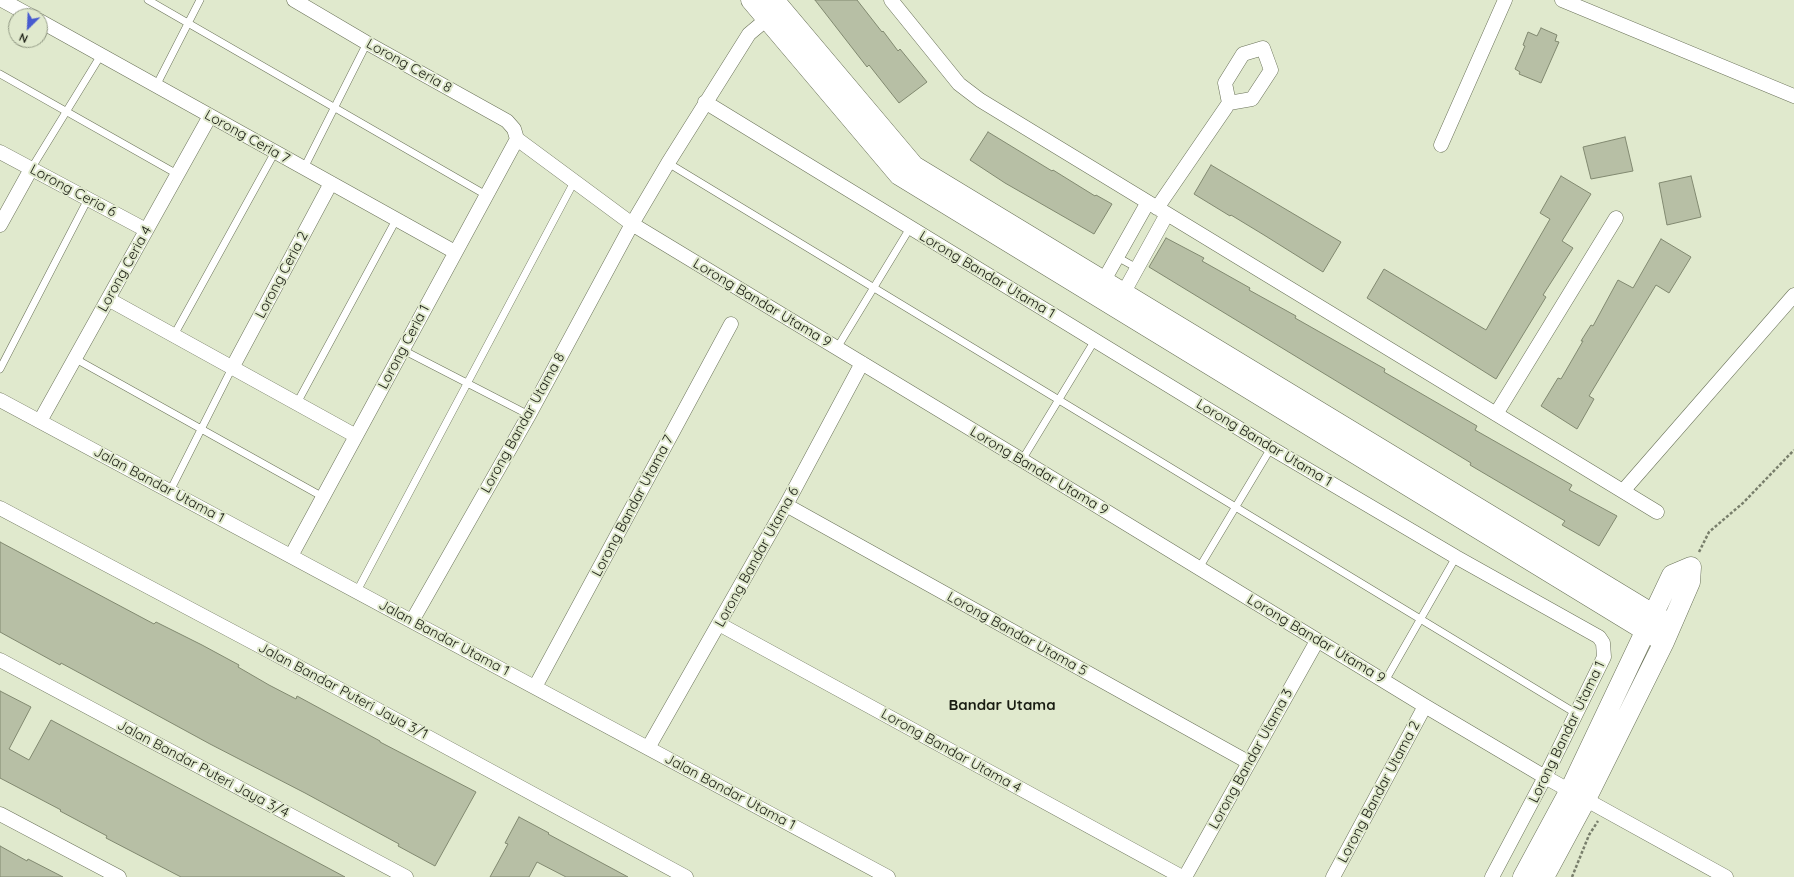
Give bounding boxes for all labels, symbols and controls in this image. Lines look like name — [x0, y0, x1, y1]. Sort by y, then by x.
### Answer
north arrow — [8, 8, 48, 48]
text: N — [17, 30, 30, 46]
street label: Lorong Ceria 8 — [363, 36, 455, 96]
street label: Lorong Ceria 7 — [201, 107, 293, 167]
street label: Lorong Ceria 6 — [27, 161, 119, 221]
street label: Lorong Ceria 4 — [95, 223, 155, 315]
street label: Lorong Bandar Utama 1 — [916, 228, 1058, 322]
street label: Lorong Ceria 2 — [252, 229, 312, 321]
street label: Lorong Bandar Utama 9 — [690, 255, 834, 351]
street label: Lorong Ceria 1 — [375, 302, 433, 392]
street label: Lorong Bandar Utama 8 — [477, 350, 569, 496]
street label: Lorong Bandar Utama 1 — [1193, 396, 1335, 490]
street label: Lorong Bandar Utama 9 — [967, 423, 1111, 519]
street label: Lorong Bandar Utama 7 — [589, 433, 677, 579]
street label: Jalan Bandar Utama 1 — [91, 443, 227, 527]
street label: Lorong Bandar Utama 6 — [711, 484, 803, 630]
street label: Lorong Bandar Utama 5 — [944, 588, 1090, 680]
street label: Lorong Bandar Utama 9 — [1244, 591, 1388, 687]
street label: Jalan Bandar Utama 1 — [376, 596, 512, 680]
street label: Jalan Bandar Puteri Jaya 3/1 — [255, 639, 431, 743]
street label: Lorong Bandar Utama 1 — [1525, 658, 1609, 806]
street label: Lorong Bandar Utama 3 — [1205, 686, 1297, 832]
district label: Bandar Utama — [948, 696, 1056, 714]
street label: Lorong Bandar Utama 4 — [878, 705, 1024, 797]
street label: Jalan Bandar Puteri Jaya 3/4 — [114, 717, 292, 821]
street label: Lorong Bandar Utama 2 — [1334, 718, 1424, 866]
street label: Jalan Bandar Utama 1 — [662, 750, 798, 834]

